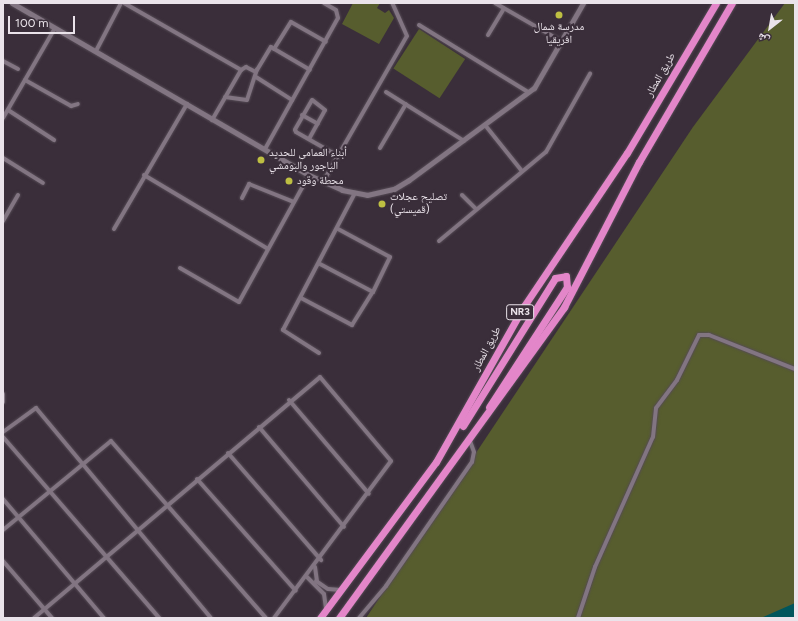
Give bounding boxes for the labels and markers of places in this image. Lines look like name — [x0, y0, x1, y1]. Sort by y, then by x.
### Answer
marker: مدرسة شمال افريقيا — [554, 10, 564, 20]
place label: مدرسة شمال افريقيا — [534, 21, 584, 47]
place label: أبناء العمامي للحديد الياجور والبومشي — [269, 147, 347, 173]
marker: أبناء العمامي للحديد الياجور والبومشي — [256, 155, 266, 165]
place label: محطة وقود — [297, 174, 343, 188]
marker: محطة وقود — [284, 176, 294, 186]
place label: تصليح عجلات (قميستي) — [390, 191, 447, 217]
marker: تصليح عجلات (قميستي) — [377, 199, 387, 209]

